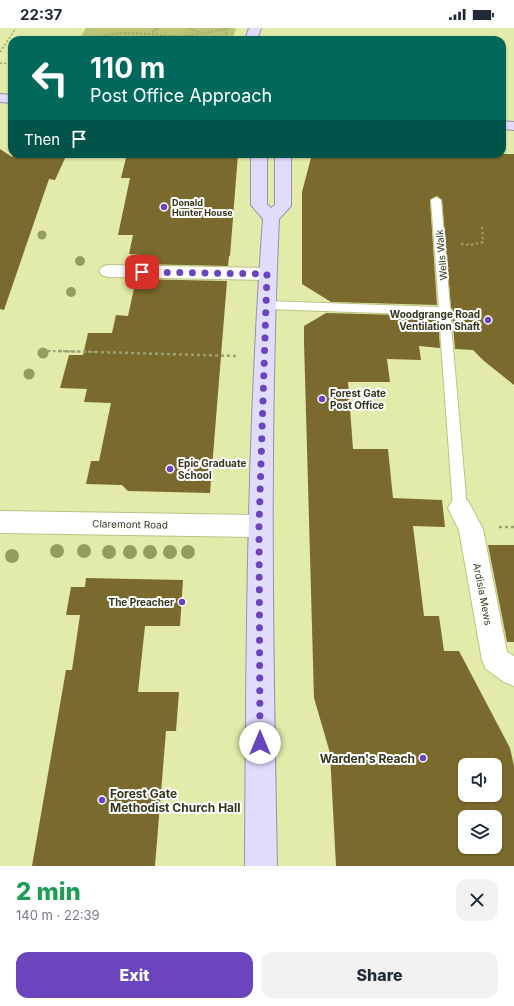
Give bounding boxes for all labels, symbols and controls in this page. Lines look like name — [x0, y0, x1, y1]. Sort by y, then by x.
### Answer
text: 22:37 — [20, 5, 62, 24]
text: 110 m — [90, 51, 165, 85]
icon: left — [24, 52, 76, 104]
text: Post Office Approach — [90, 85, 272, 106]
icon: arrive — [68, 128, 90, 150]
text: Then — [24, 130, 60, 149]
place label: Donald Hunter House — [172, 197, 233, 218]
marker: Donald Hunter House — [159, 202, 169, 212]
street label: Wells Walk — [433, 229, 449, 281]
pin — [125, 255, 159, 289]
icon: arrive — [131, 261, 153, 283]
place label: Woodgrange Road Ventilation Shaft — [390, 308, 480, 332]
marker: Woodgrange Road Ventilation Shaft — [483, 315, 493, 325]
place label: Forest Gate Post Office — [330, 387, 386, 411]
marker: Forest Gate Post Office — [317, 394, 327, 404]
place label: Epic Graduate School — [178, 457, 246, 481]
marker: Epic Graduate School — [165, 464, 175, 474]
street label: Claremont Road — [92, 517, 168, 531]
street label: Ardisia Mews — [471, 562, 495, 626]
place label: The Preacher — [108, 596, 174, 608]
marker: The Preacher — [177, 597, 187, 607]
position arrow — [239, 722, 281, 764]
place label: Warden's Reach — [320, 751, 415, 766]
marker: Warden's Reach — [418, 753, 428, 763]
map controls — [458, 758, 502, 854]
button: sound — [458, 758, 502, 802]
place label: Forest Gate Methodist Church Hall — [110, 786, 241, 815]
marker: Forest Gate Methodist Church Hall — [97, 795, 107, 805]
button: layers — [458, 810, 502, 854]
text: 2 min — [16, 877, 81, 906]
button: close — [456, 879, 498, 921]
text: 140 m · 22:39 — [16, 907, 100, 923]
button: Exit — [16, 952, 253, 998]
button: Share — [261, 952, 498, 998]

